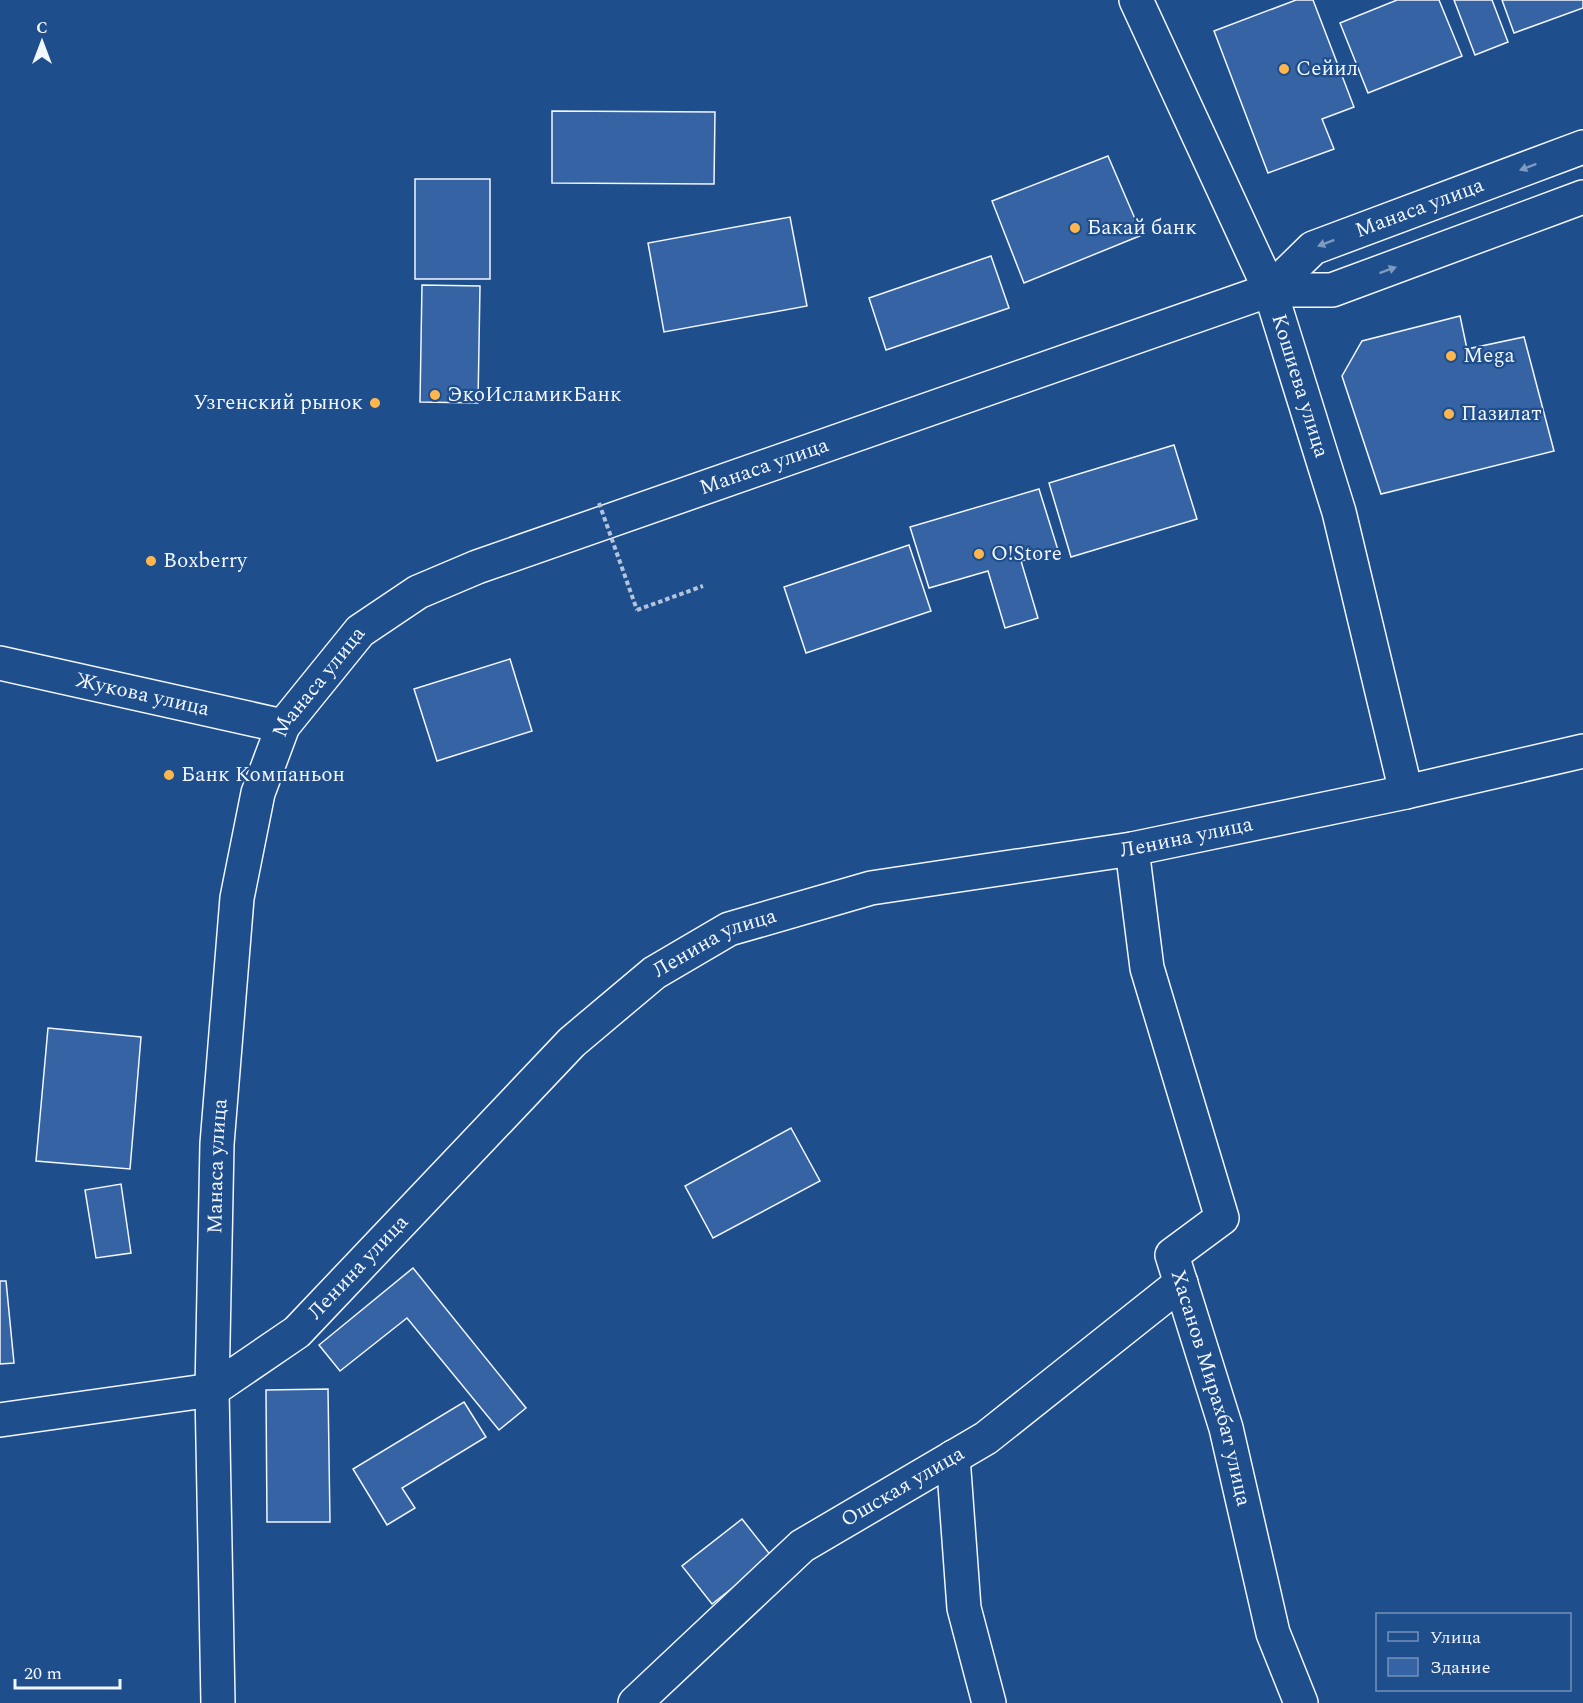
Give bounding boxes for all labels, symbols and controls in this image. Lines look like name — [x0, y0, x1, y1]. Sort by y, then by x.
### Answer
north arrow — [12, 12, 72, 72]
text: С — [36, 16, 48, 40]
place label: Сейил — [1296, 53, 1358, 85]
marker: Сейил — [1277, 62, 1291, 76]
one-way arrow — [1519, 163, 1537, 173]
street label: Манаса улица — [1351, 169, 1489, 247]
place label: Бакай банк — [1087, 212, 1197, 244]
marker: Бакай банк — [1068, 221, 1082, 235]
one-way arrow — [1317, 239, 1335, 249]
one-way arrow — [1379, 264, 1397, 274]
street label: Кошиева улица — [1262, 310, 1337, 463]
place label: Mega — [1463, 340, 1516, 372]
marker: Mega — [1444, 349, 1458, 363]
place label: ЭкоИсламикБанк — [447, 379, 622, 411]
place label: Узгенский рынок — [193, 387, 363, 419]
marker: ЭкоИсламикБанк — [428, 388, 442, 402]
marker: Узгенский рынок — [368, 396, 382, 410]
place label: Пазилат — [1461, 398, 1542, 430]
marker: Пазилат — [1442, 407, 1456, 421]
street label: Манаса улица — [695, 429, 834, 504]
place label: O!Store — [991, 538, 1062, 570]
place label: Boxberry — [163, 545, 248, 577]
marker: O!Store — [972, 547, 986, 561]
marker: Boxberry — [144, 554, 158, 568]
street label: Манаса улица — [264, 619, 374, 742]
street label: Жукова улица — [72, 664, 213, 725]
place label: Банк Компаньон — [181, 759, 345, 791]
marker: Банк Компаньон — [162, 768, 176, 782]
street label: Ленина улица — [1118, 808, 1257, 867]
street label: Ленина улица — [647, 900, 781, 986]
street label: Манаса улица — [199, 1097, 237, 1234]
street label: Ленина улица — [300, 1207, 417, 1327]
street label: Хасанов Мирахбат улица — [1162, 1266, 1260, 1510]
street label: Ошская улица — [835, 1438, 971, 1536]
legend — [1376, 1613, 1571, 1691]
text: Улица — [1430, 1624, 1481, 1651]
scale bar — [15, 1652, 120, 1690]
text: Здание — [1430, 1654, 1490, 1681]
text: 20 m — [24, 1660, 62, 1687]

